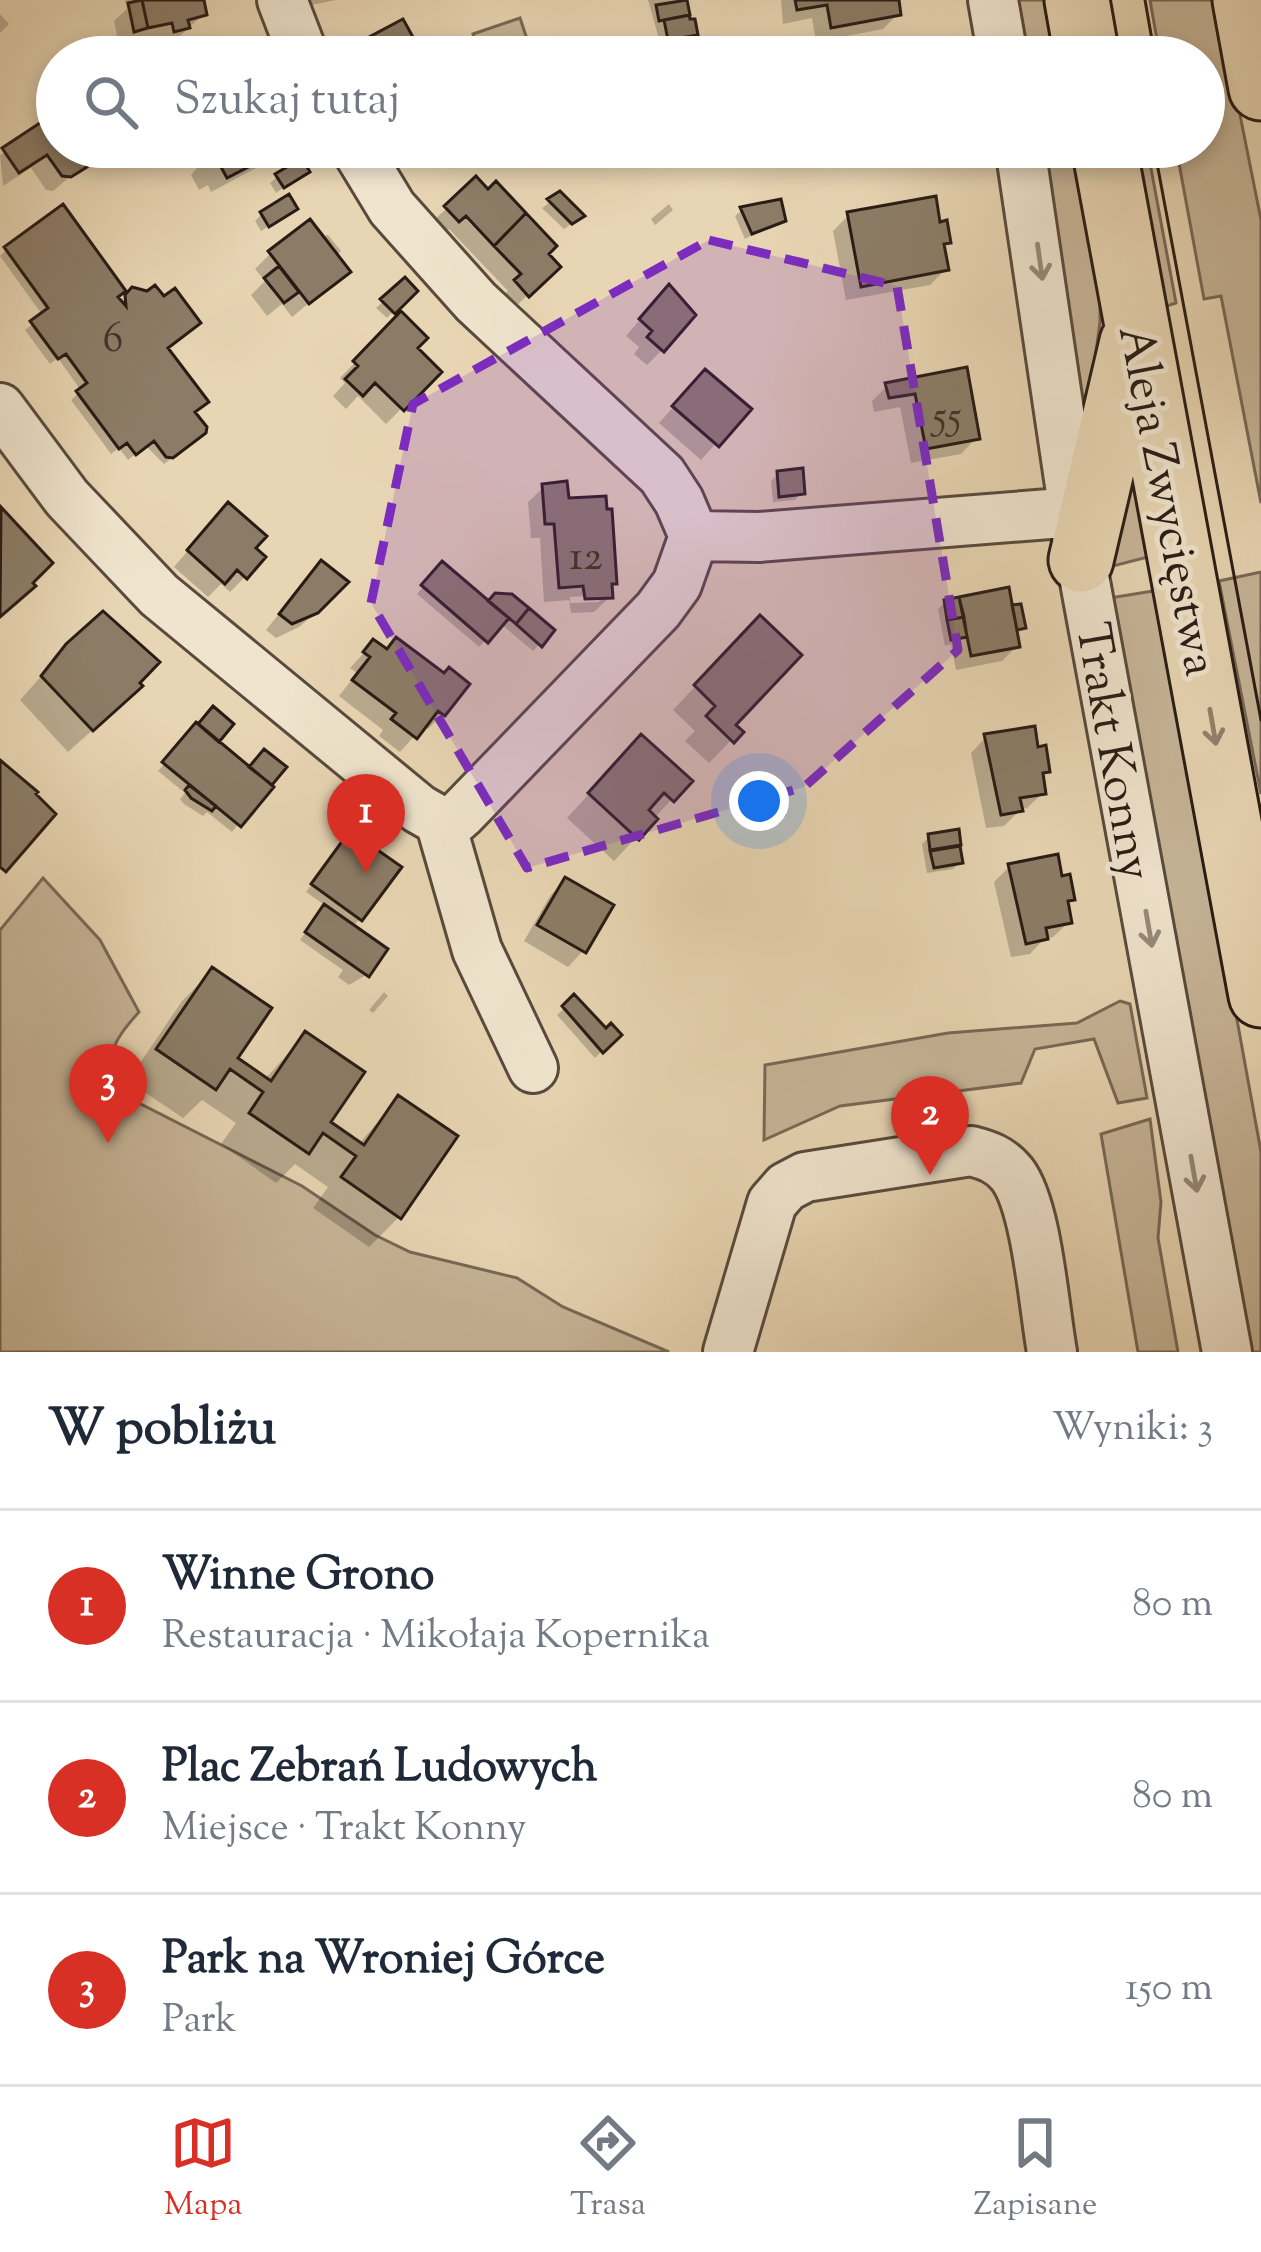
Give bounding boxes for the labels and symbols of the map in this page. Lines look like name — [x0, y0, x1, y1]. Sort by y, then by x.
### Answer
one-way arrow — [1029, 242, 1052, 281]
house number: 6 — [103, 311, 123, 371]
street label: Aleja Zwycięstwa — [1097, 320, 1232, 682]
house number: 55 — [930, 389, 962, 449]
house number: 12 — [569, 529, 603, 589]
street label: Trakt Konny — [1054, 618, 1167, 886]
one-way arrow — [1202, 707, 1225, 746]
your location — [729, 771, 789, 831]
pin: 1 — [327, 774, 405, 873]
one-way arrow — [1139, 908, 1161, 947]
pin: 3 — [69, 1044, 147, 1143]
pin: 2 — [891, 1076, 969, 1175]
one-way arrow — [1184, 1153, 1207, 1192]

